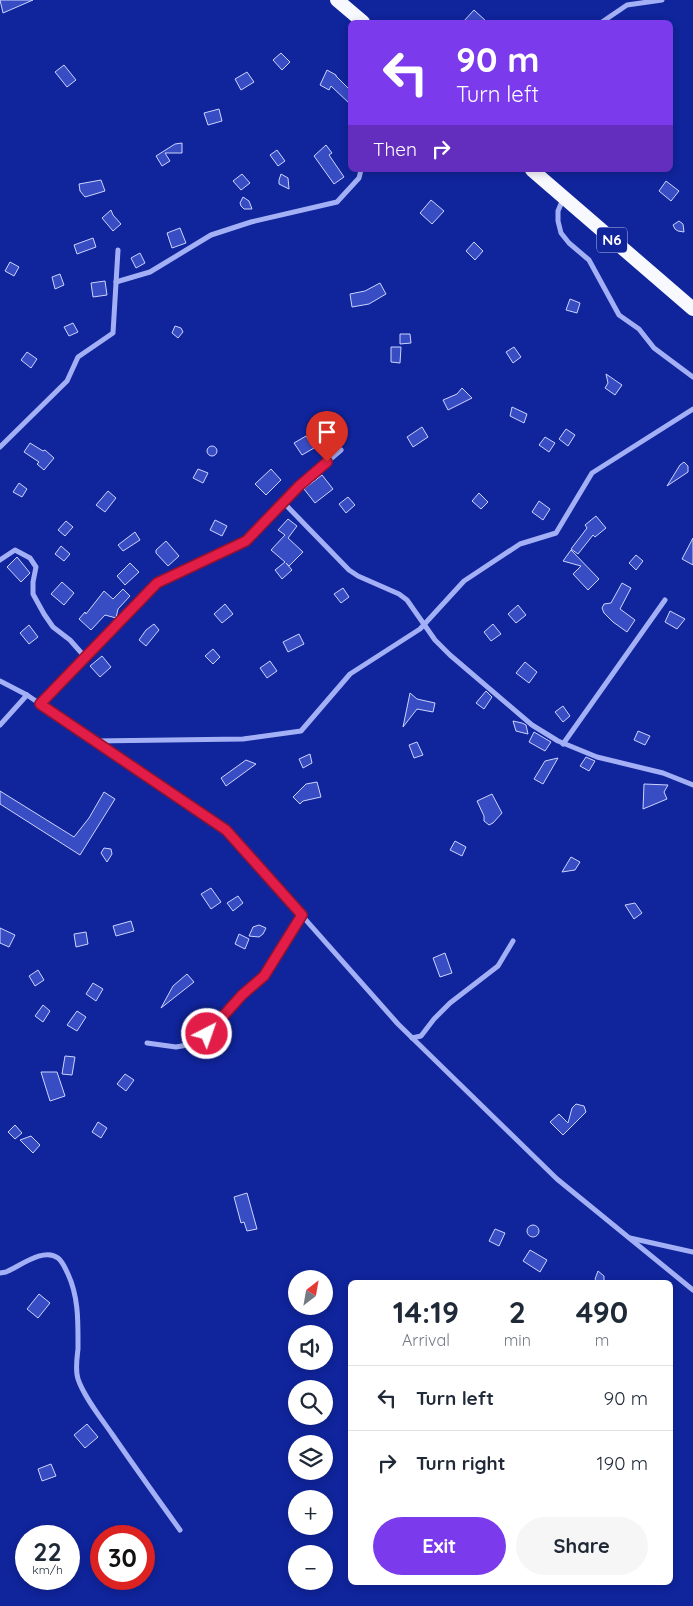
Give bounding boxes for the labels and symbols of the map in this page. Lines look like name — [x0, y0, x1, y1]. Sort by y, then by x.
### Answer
road number: N6 — [597, 228, 627, 252]
pin — [306, 411, 348, 462]
position arrow — [180, 1007, 232, 1059]
north arrow — [288, 1270, 332, 1315]
speed limit sign: 30 — [90, 1525, 155, 1590]

